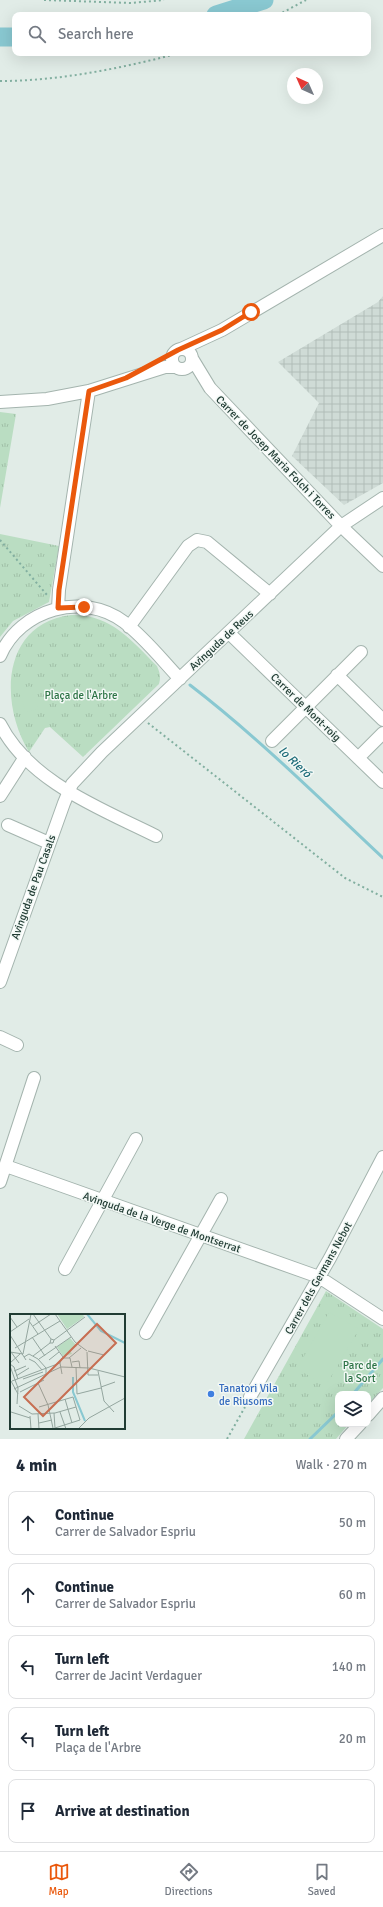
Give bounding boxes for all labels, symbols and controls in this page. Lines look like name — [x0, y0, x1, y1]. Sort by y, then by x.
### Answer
search box — [12, 12, 371, 56]
icon: search — [26, 23, 48, 45]
text: Search here — [58, 25, 134, 43]
north arrow — [287, 68, 323, 104]
route start — [242, 303, 260, 321]
street label: Carrer de Josep Maria Folch i Torres — [213, 393, 338, 522]
route end — [75, 598, 93, 616]
street label: Avinguda de Reus — [187, 607, 256, 673]
street label: Carrer de Mont-roig — [268, 671, 344, 744]
park label: Plaça de l'Arbre — [44, 689, 118, 702]
water label: lo Rieró — [275, 744, 315, 782]
street label: Avinguda de Pau Casals — [8, 833, 59, 941]
street label: Avinguda de la Verge de Montserrat — [81, 1189, 242, 1256]
street label: Carrer dels Germans Nebot — [282, 1220, 355, 1337]
inset map — [10, 1314, 125, 1429]
park label: Parc de la Sort — [343, 1359, 377, 1385]
place label: Tanatori Vila de Riusoms — [219, 1382, 278, 1408]
marker: Tanatori Vila de Riusoms — [206, 1389, 216, 1399]
map controls — [335, 1391, 371, 1427]
button: layers — [335, 1391, 371, 1427]
text: 4 min — [16, 1455, 57, 1476]
text: Walk · 270 m — [296, 1457, 367, 1473]
text: Continue — [55, 1506, 114, 1524]
icon: ahead — [17, 1512, 39, 1534]
text: 50 m — [339, 1515, 366, 1531]
text: Carrer de Salvador Espriu — [55, 1524, 196, 1540]
text: Continue — [55, 1578, 114, 1596]
icon: ahead — [17, 1584, 39, 1606]
text: 60 m — [339, 1587, 366, 1603]
text: Carrer de Salvador Espriu — [55, 1596, 196, 1612]
text: Turn left — [55, 1650, 109, 1668]
icon: left — [17, 1656, 39, 1678]
text: 140 m — [332, 1659, 366, 1675]
text: Carrer de Jacint Verdaguer — [55, 1668, 202, 1684]
text: Turn left — [55, 1722, 109, 1740]
icon: left — [17, 1728, 39, 1750]
text: 20 m — [339, 1731, 366, 1747]
text: Plaça de l'Arbre — [55, 1740, 141, 1756]
icon: arrive — [17, 1800, 39, 1822]
text: Arrive at destination — [55, 1802, 190, 1820]
tab: Map — [48, 1861, 70, 1898]
tab: Directions — [165, 1861, 213, 1898]
tab: Saved — [308, 1861, 335, 1898]

